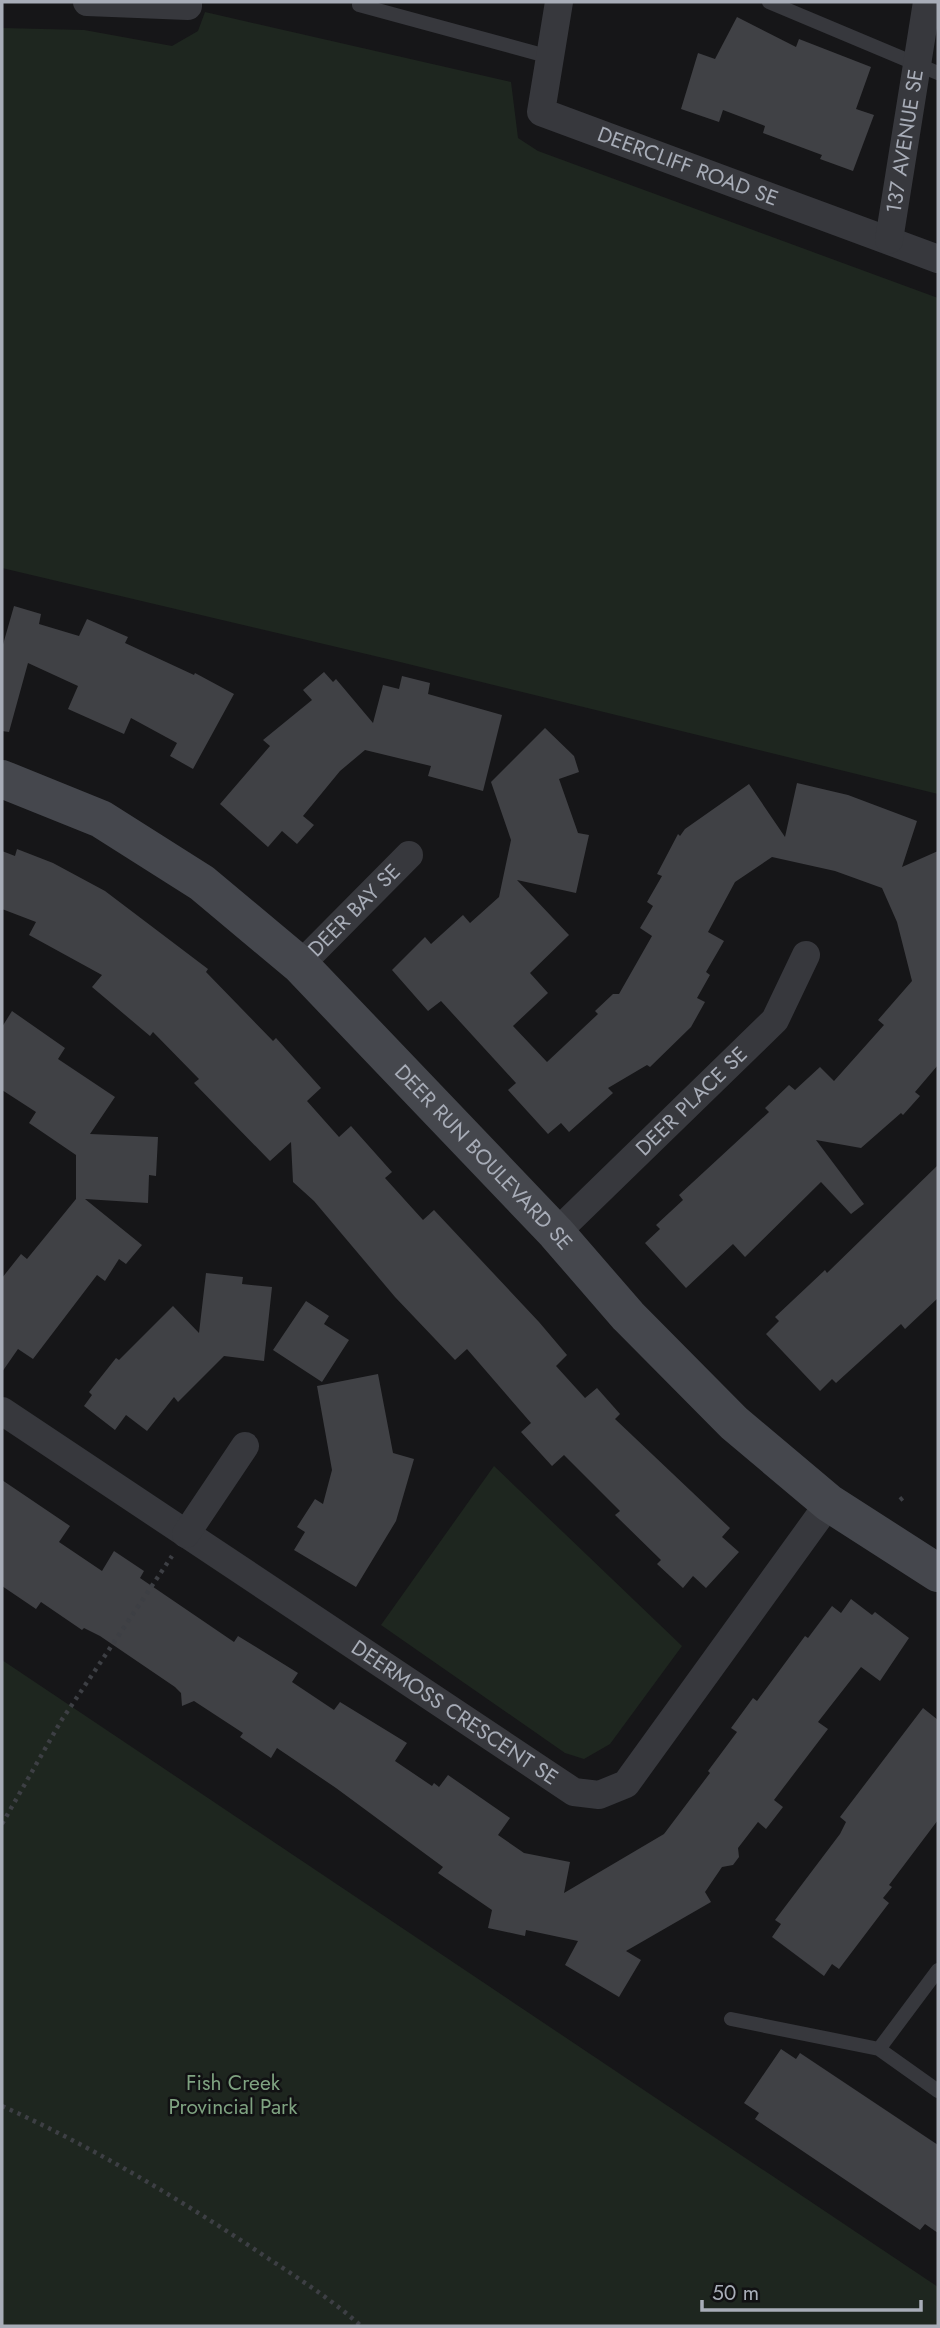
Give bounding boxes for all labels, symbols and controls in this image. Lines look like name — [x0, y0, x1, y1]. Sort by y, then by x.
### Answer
street label: 137 AVENUE SE — [878, 67, 931, 215]
street label: DEERCLIFF ROAD SE — [593, 119, 782, 214]
street label: DEER BAY SE — [301, 857, 407, 964]
street label: DEER PLACE SE — [629, 1040, 754, 1163]
street label: DEER RUN BOULEVARD SE — [388, 1058, 579, 1257]
street label: DEERMOSS CRESCENT SE — [345, 1633, 564, 1792]
park label: Fish Creek Provincial Park — [168, 2068, 298, 2122]
scale bar — [702, 2268, 921, 2312]
text: 50 m — [712, 2278, 759, 2308]

